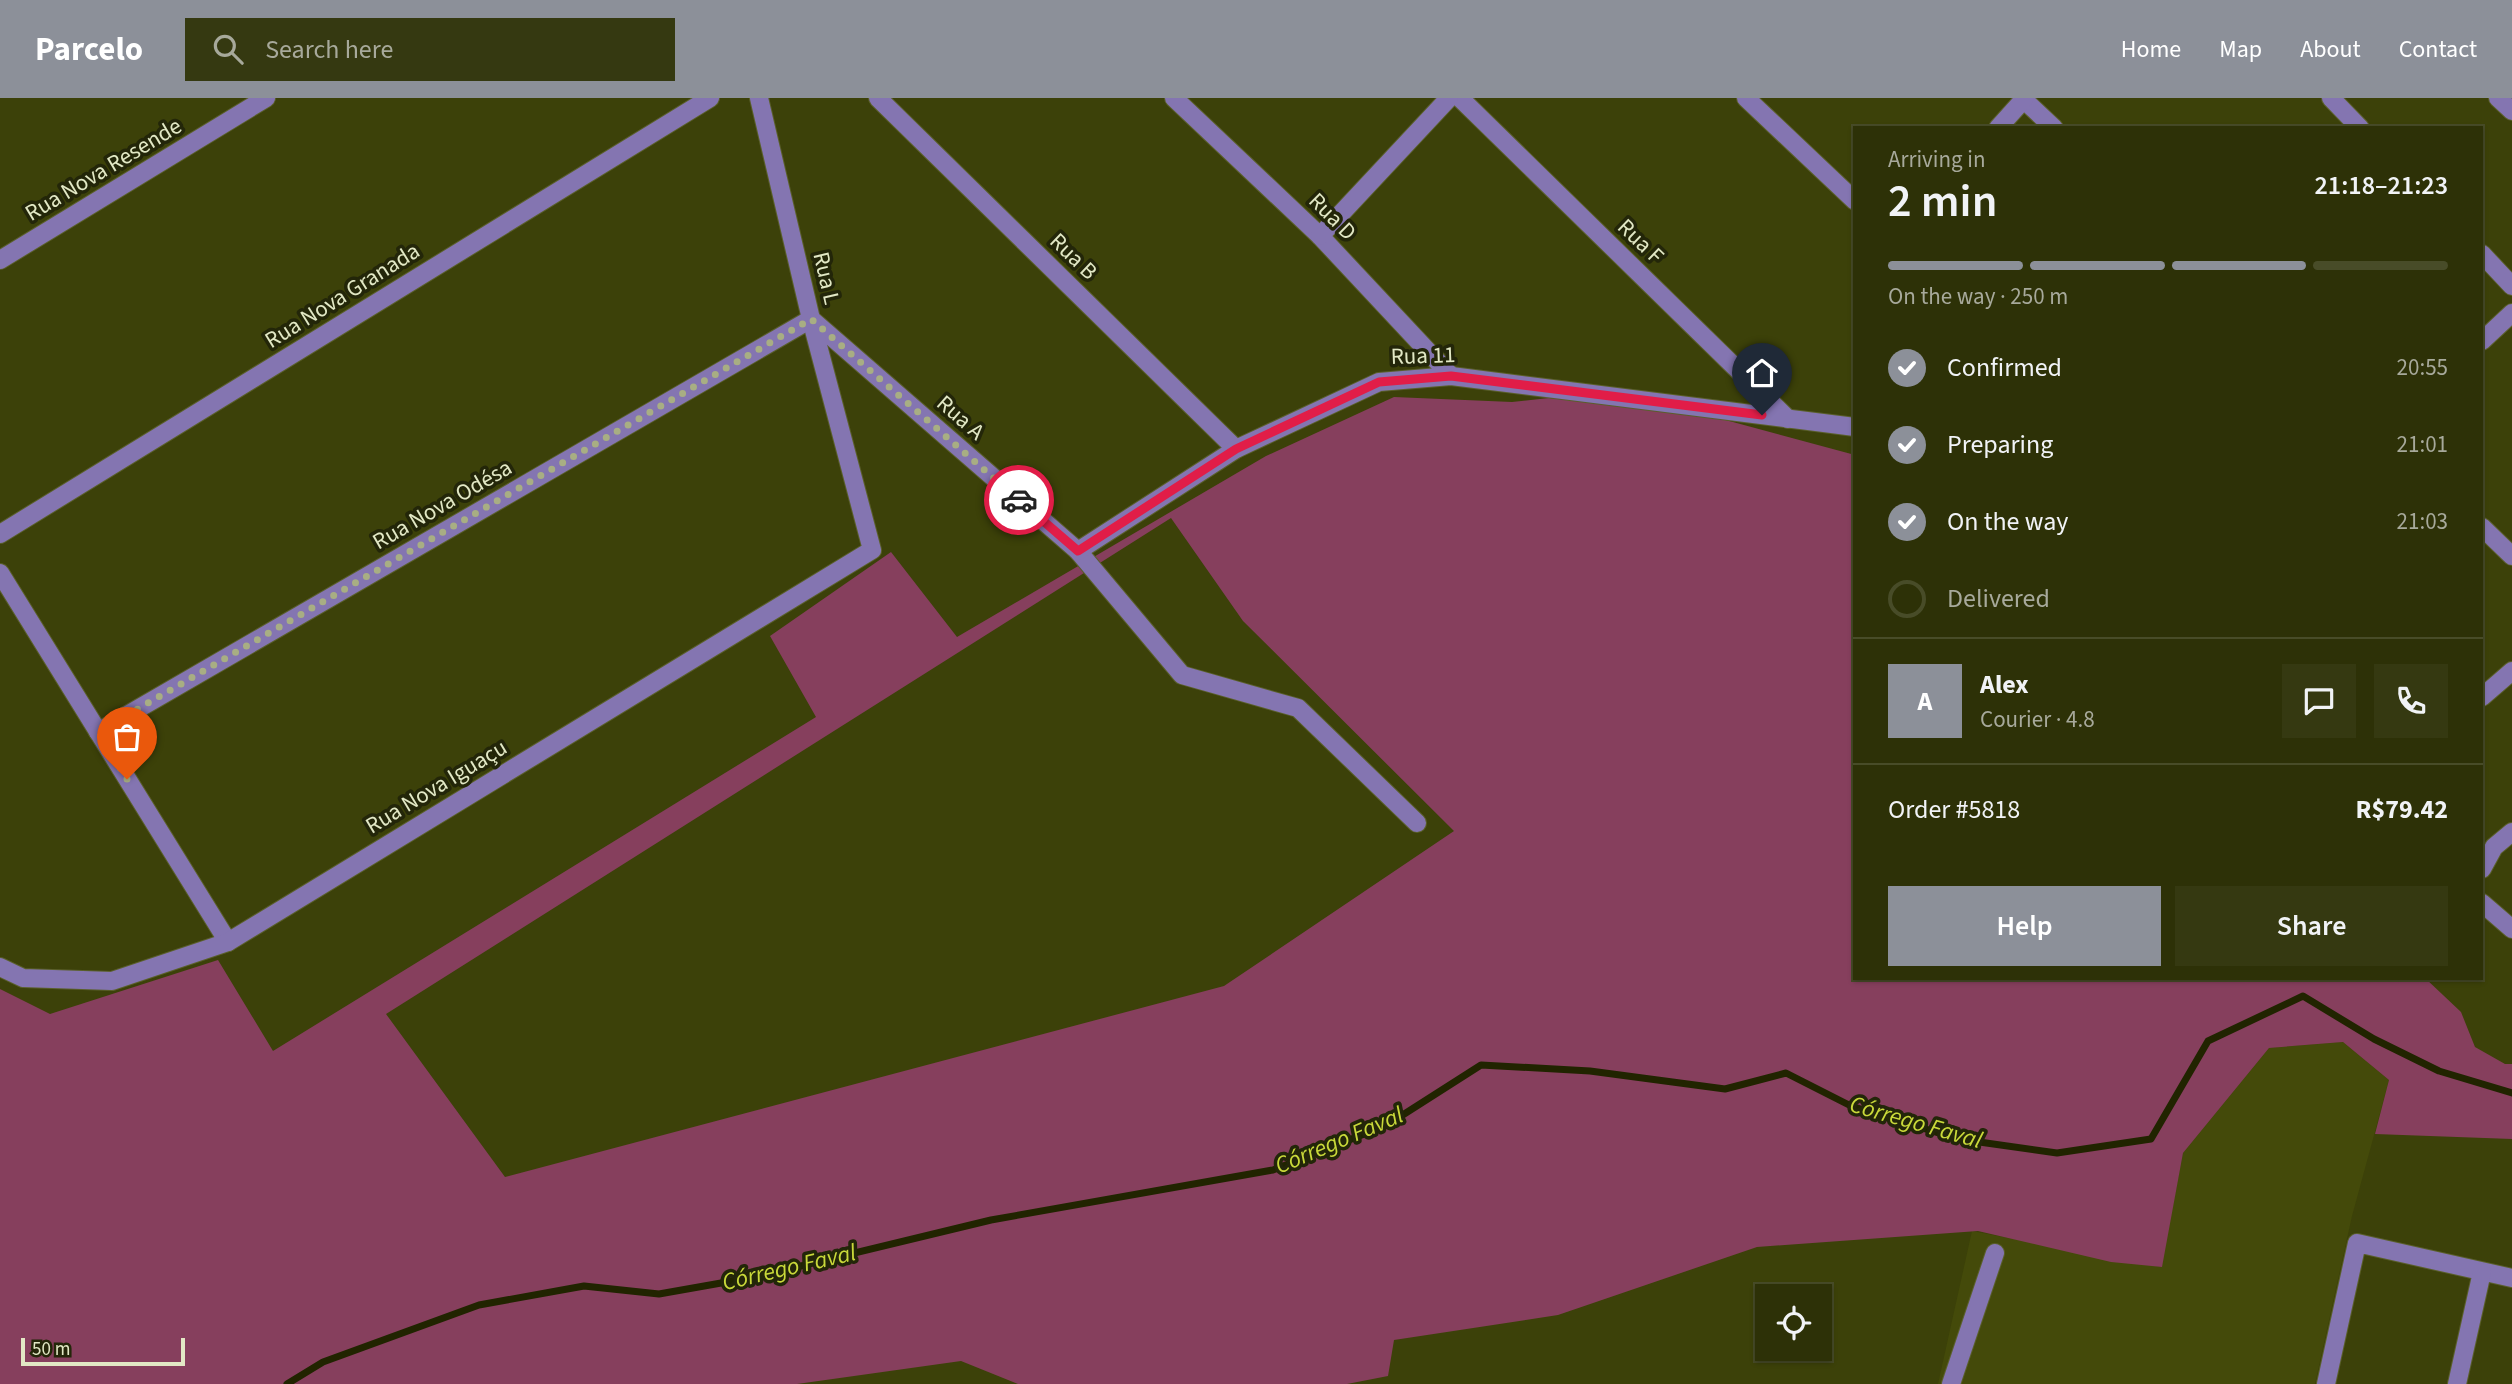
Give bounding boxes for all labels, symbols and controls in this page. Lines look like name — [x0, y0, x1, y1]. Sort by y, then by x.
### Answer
search box — [185, 18, 675, 81]
text: Parcelo — [35, 26, 143, 73]
icon: search — [209, 30, 247, 68]
text: Search here — [265, 31, 393, 68]
text: Home — [2121, 32, 2181, 67]
text: Map — [2219, 32, 2262, 67]
text: About — [2300, 32, 2361, 67]
text: Contact — [2399, 32, 2477, 67]
street label: Rua Nova Resende — [19, 110, 188, 229]
text: Arriving in — [1888, 143, 1986, 176]
text: 21:18–21:23 — [2315, 167, 2448, 204]
text: 2 min — [1888, 169, 1997, 234]
street label: Rua D — [1301, 185, 1364, 248]
street label: Rua F — [1610, 211, 1671, 272]
street label: Rua B — [1042, 225, 1105, 287]
street label: Rua Nova Granada — [258, 234, 426, 356]
street label: Rua L — [804, 249, 849, 308]
text: On the way · 250 m — [1888, 280, 2068, 313]
street label: Rua 11 — [1390, 338, 1456, 373]
pin — [1732, 343, 1792, 415]
icon: check — [1888, 349, 1926, 387]
text: Confirmed — [1947, 349, 2062, 386]
text: 20:55 — [2397, 351, 2448, 384]
icon: home — [1743, 354, 1781, 392]
street label: Rua A — [929, 387, 992, 448]
icon: check — [1888, 426, 1926, 464]
text: Preparing — [1947, 426, 2053, 463]
text: 21:01 — [2397, 428, 2448, 461]
street label: Rua Nova Odésa — [366, 451, 518, 558]
courier — [984, 465, 1054, 535]
icon: car — [1000, 481, 1038, 519]
icon: check — [1888, 503, 1926, 541]
text: On the way — [1947, 503, 2068, 540]
text: 21:03 — [2397, 505, 2448, 538]
text: Delivered — [1947, 580, 2050, 617]
button: chat — [2282, 664, 2356, 738]
button: phone — [2374, 664, 2448, 738]
text: Alex — [1980, 666, 2029, 703]
text: A — [1918, 683, 1932, 720]
text: Courier · 4.8 — [1980, 703, 2095, 736]
pin — [97, 707, 157, 779]
icon: bag — [108, 718, 146, 756]
street label: Rua Nova Iguaçu — [359, 731, 513, 842]
text: Order #5818 — [1888, 791, 2020, 828]
text: R$79.42 — [2356, 791, 2448, 828]
button: Help — [1888, 886, 2161, 966]
button: Share — [2175, 886, 2448, 966]
water label: Córrego Faval — [1845, 1087, 1986, 1158]
water label: Córrego Faval — [1270, 1098, 1409, 1183]
water label: Córrego Faval — [719, 1235, 860, 1300]
map controls — [1755, 1284, 1832, 1361]
button: locate — [1755, 1284, 1832, 1361]
scale bar — [21, 1335, 186, 1367]
text: 50 m — [32, 1336, 70, 1363]

